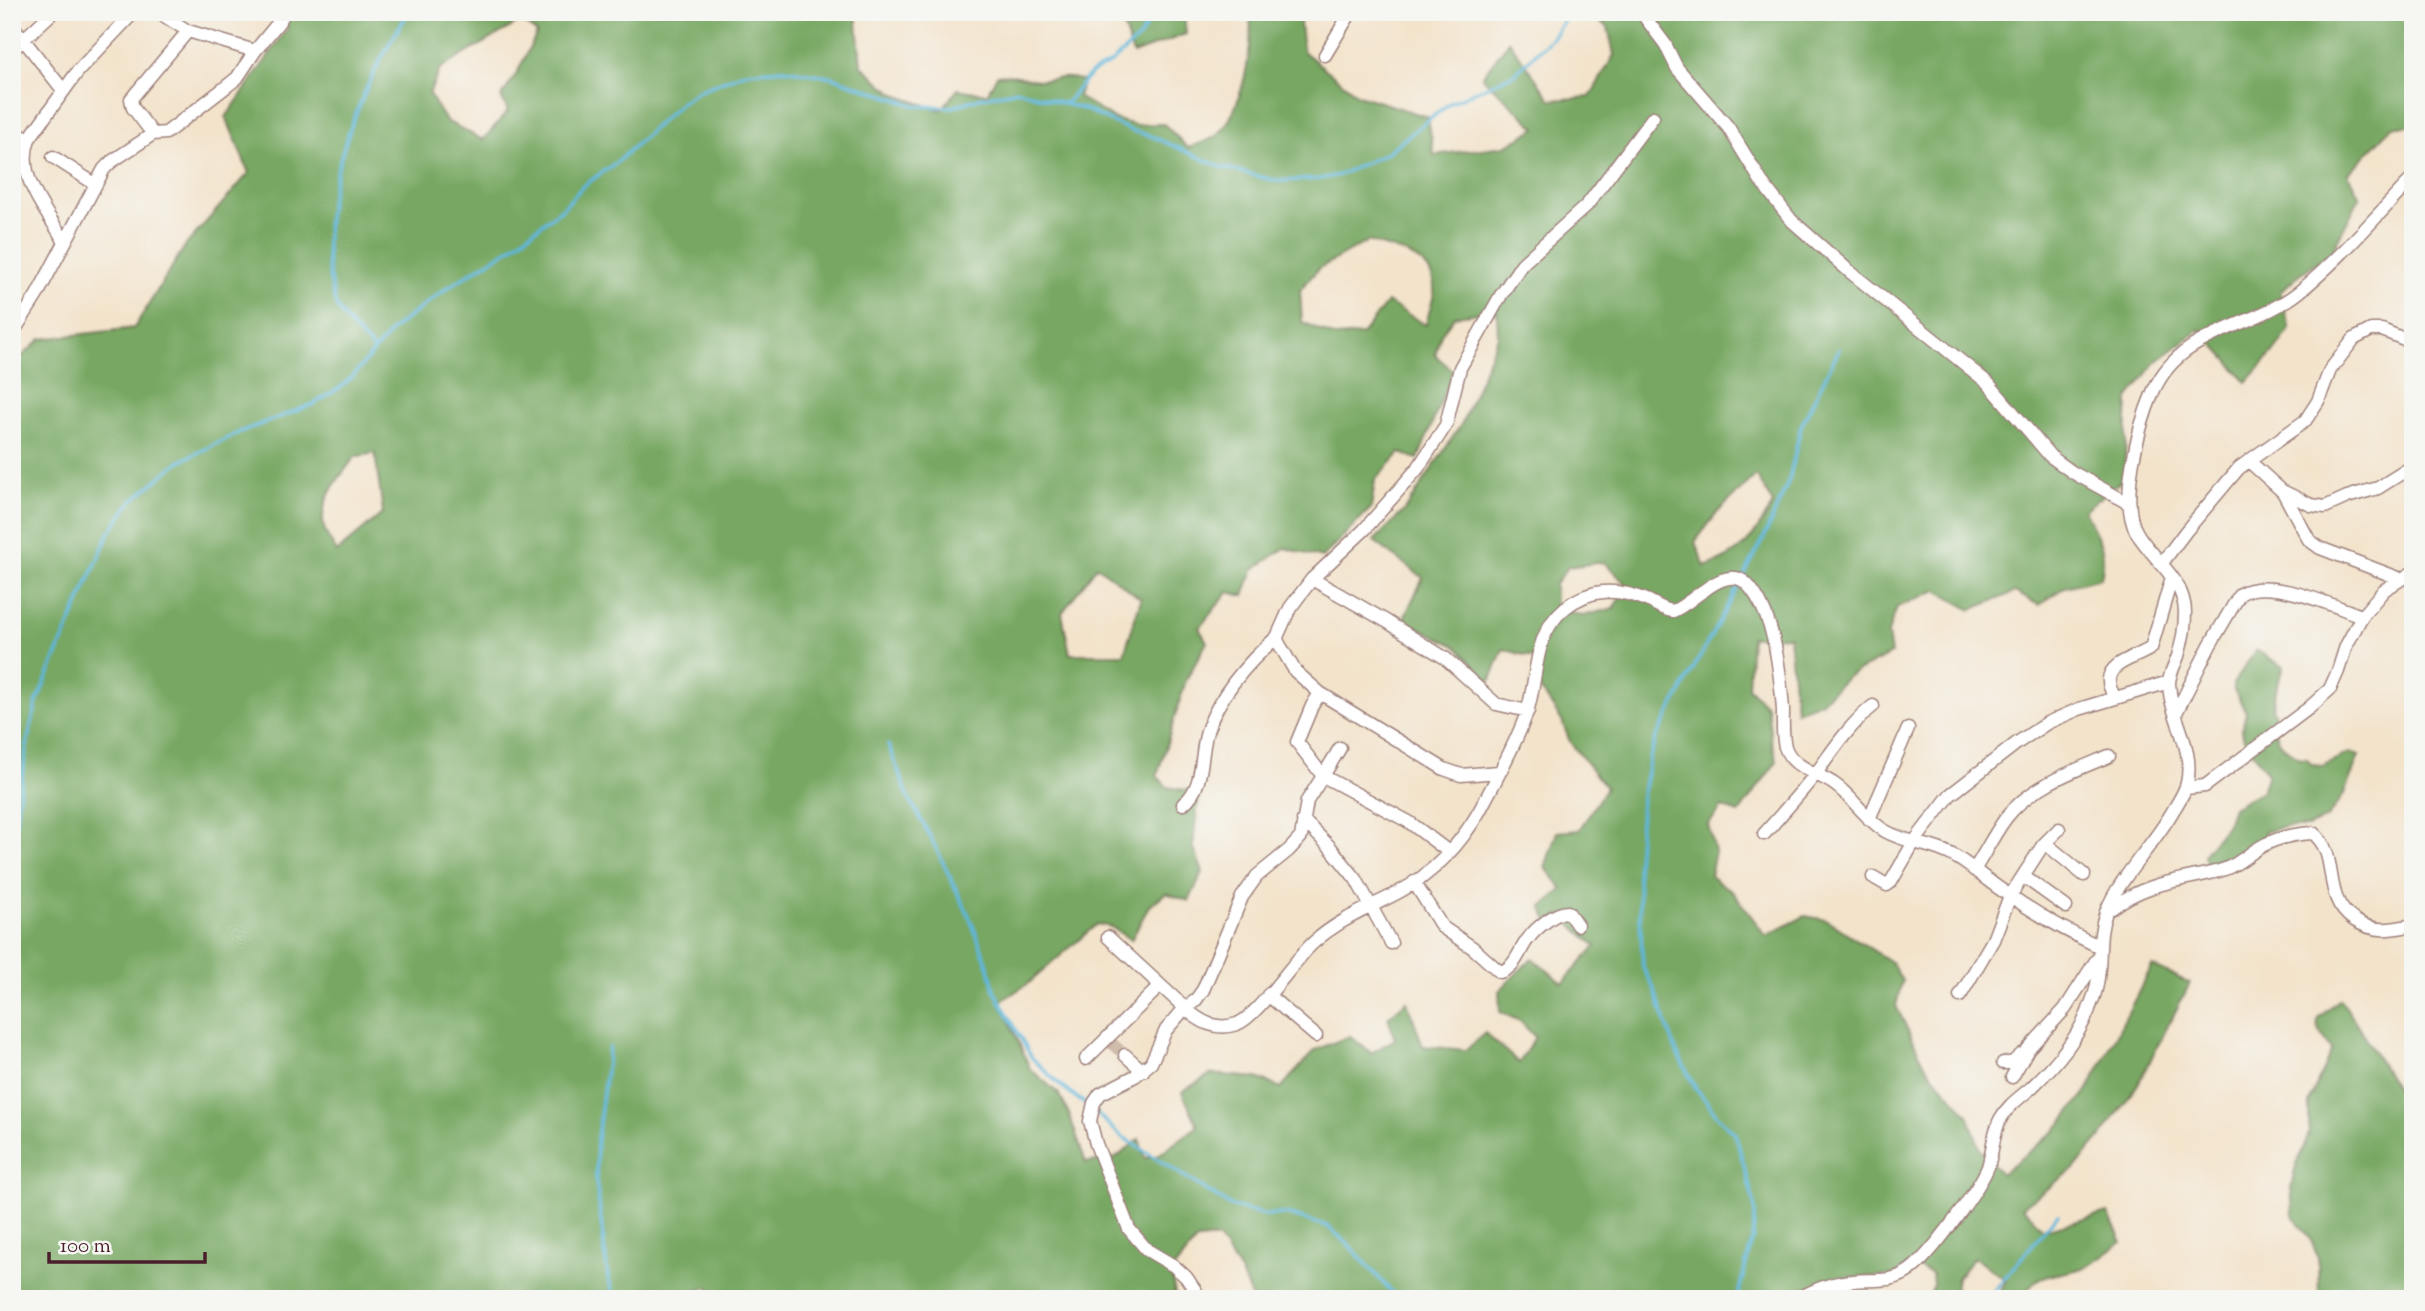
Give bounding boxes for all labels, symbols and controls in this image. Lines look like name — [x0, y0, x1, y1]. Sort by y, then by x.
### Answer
scale bar — [49, 1220, 205, 1264]
text: 100 m — [60, 1232, 111, 1262]

